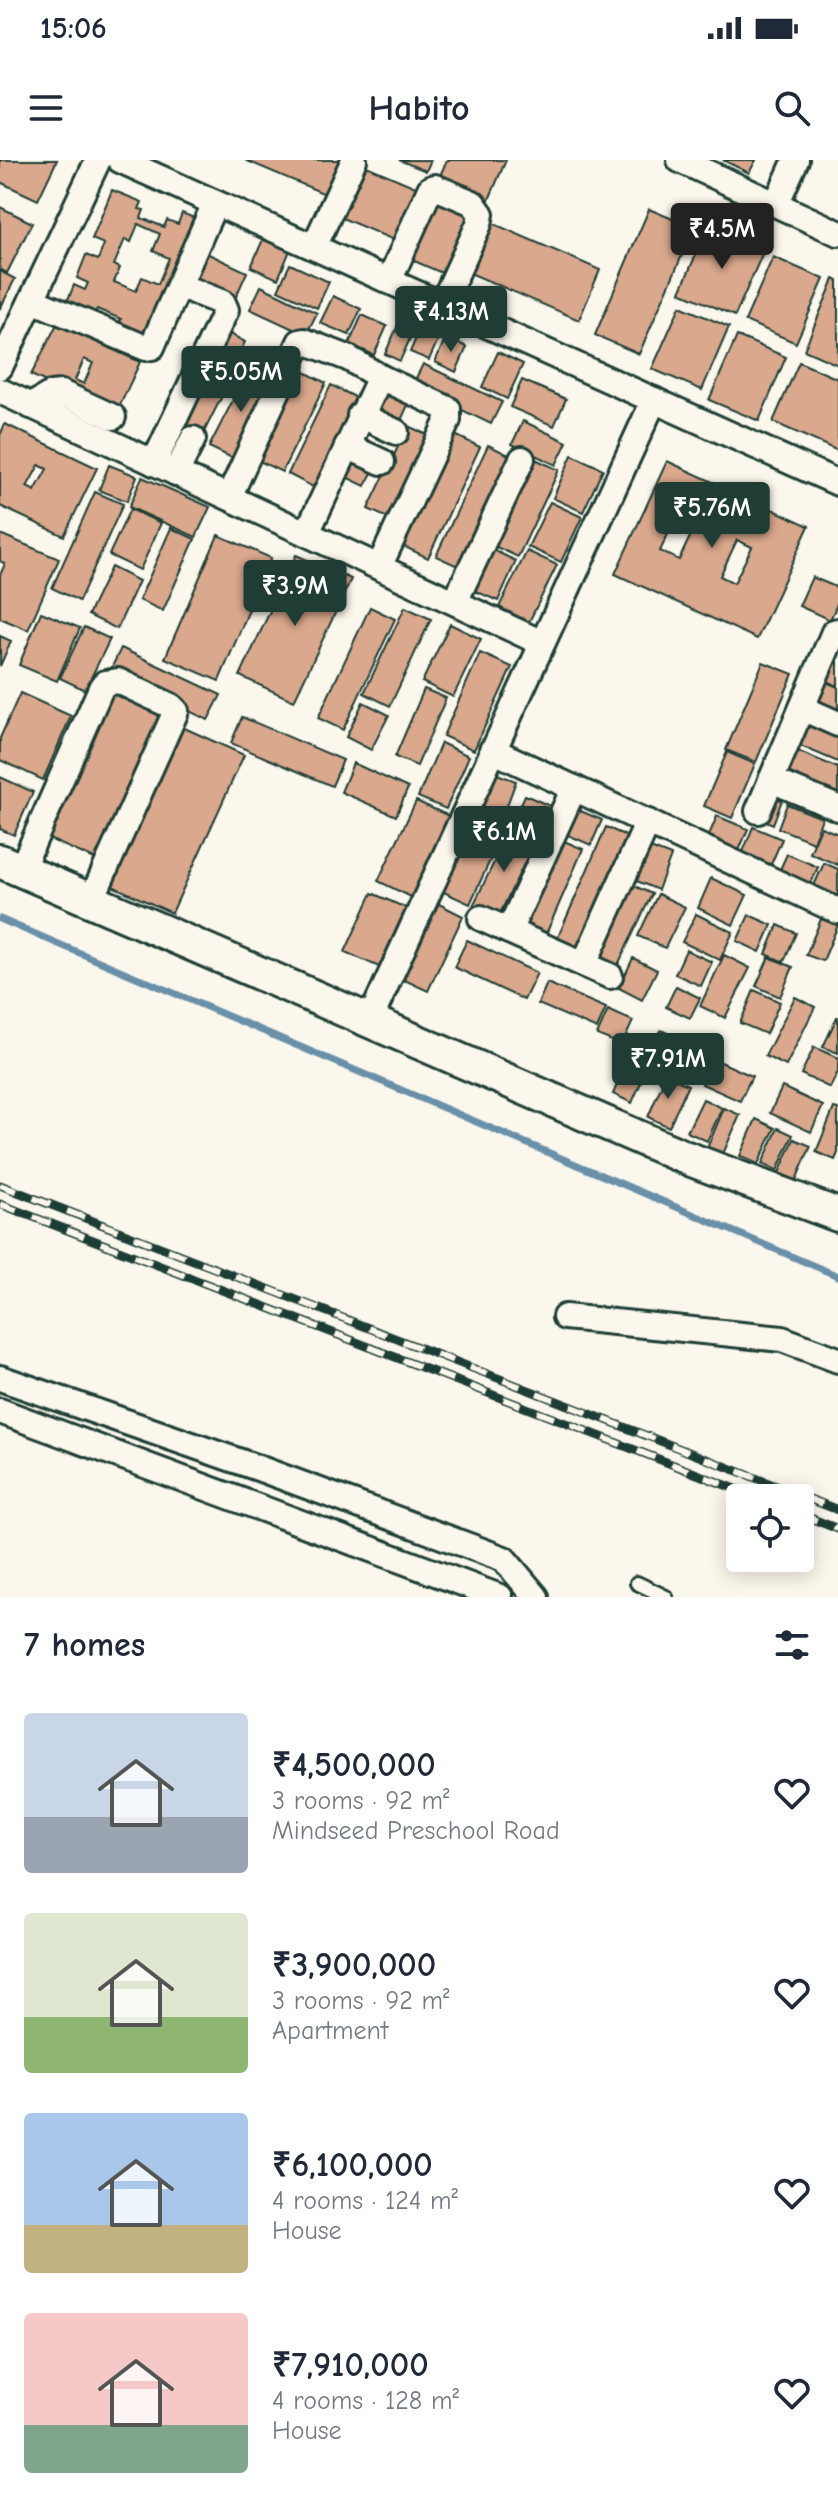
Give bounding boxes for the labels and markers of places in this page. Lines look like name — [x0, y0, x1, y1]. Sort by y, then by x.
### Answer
pin: ₹4.5M — [666, 203, 778, 271]
pin: ₹4.13M — [386, 286, 516, 354]
pin: ₹5.05M — [176, 346, 306, 414]
pin: ₹5.76M — [647, 482, 777, 550]
pin: ₹3.9M — [239, 560, 351, 628]
pin: ₹6.1M — [448, 806, 560, 874]
pin: ₹7.91M — [603, 1033, 733, 1101]

